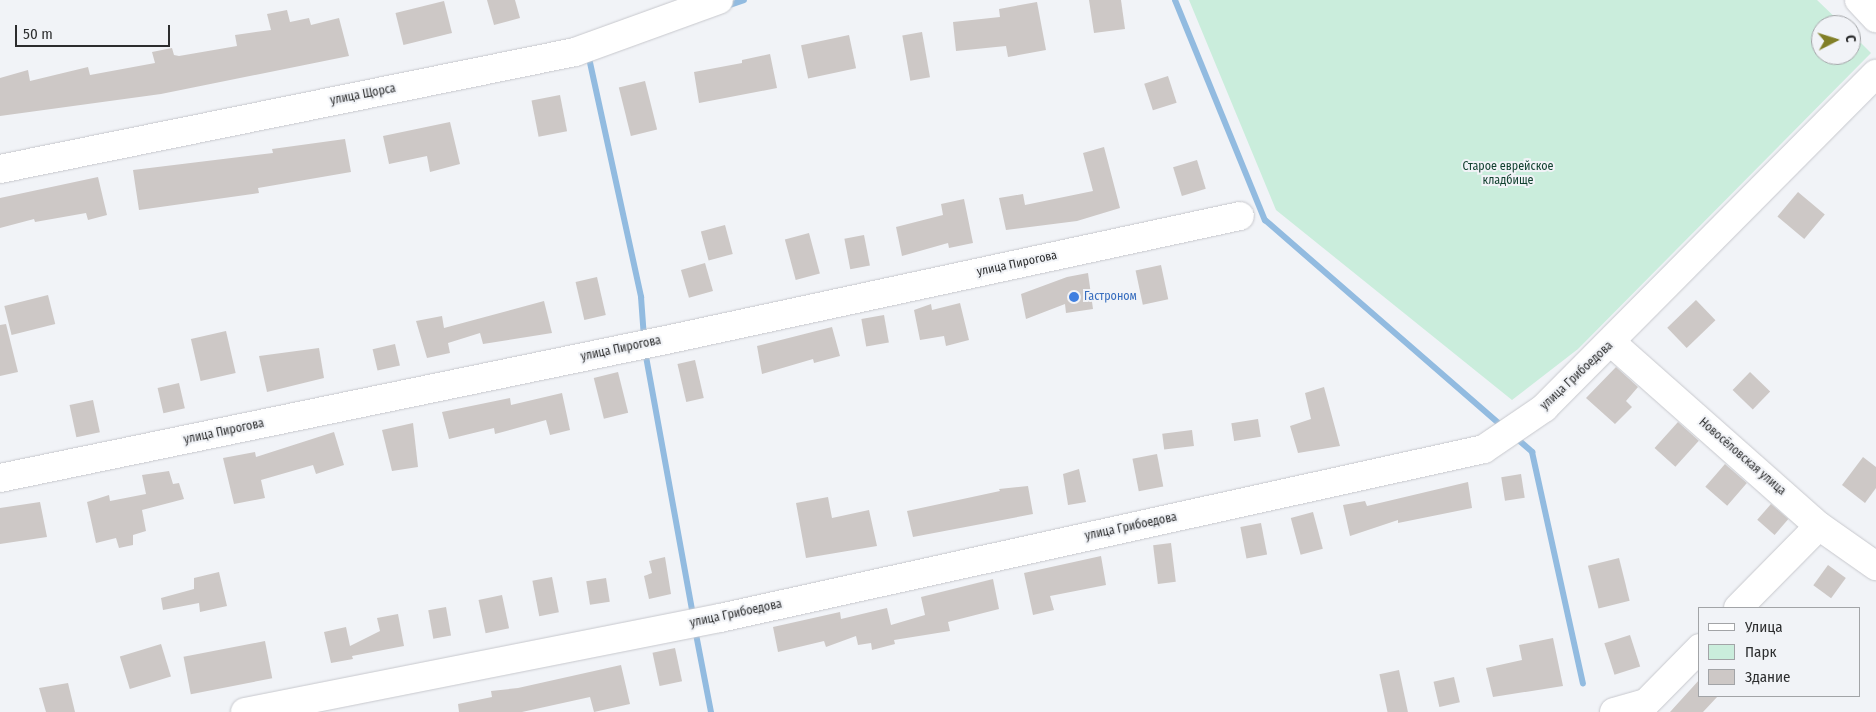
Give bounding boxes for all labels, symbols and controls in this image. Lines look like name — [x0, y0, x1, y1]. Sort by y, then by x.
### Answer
scale bar — [18, 15, 172, 47]
north arrow — [1811, 15, 1861, 65]
text: 50 m — [23, 25, 53, 43]
text: С — [1842, 34, 1859, 43]
street label: улица Щорса — [329, 82, 397, 108]
park label: Старое еврейское кладбище — [1463, 160, 1553, 188]
street label: улица Пирогова — [976, 248, 1058, 280]
place label: Гастроном — [1084, 290, 1137, 304]
marker: Гастроном — [1068, 291, 1080, 303]
street label: улица Пирогова — [580, 333, 662, 365]
street label: улица Грибоедова — [1538, 339, 1616, 413]
street label: Новосёловская улица — [1696, 415, 1788, 499]
street label: улица Пирогова — [183, 416, 265, 448]
street label: улица Грибоедова — [1084, 510, 1178, 544]
street label: улица Грибоедова — [689, 597, 783, 631]
legend — [1698, 607, 1861, 697]
text: Улица — [1745, 618, 1783, 636]
text: Парк — [1745, 643, 1776, 661]
text: Здание — [1745, 668, 1791, 686]

